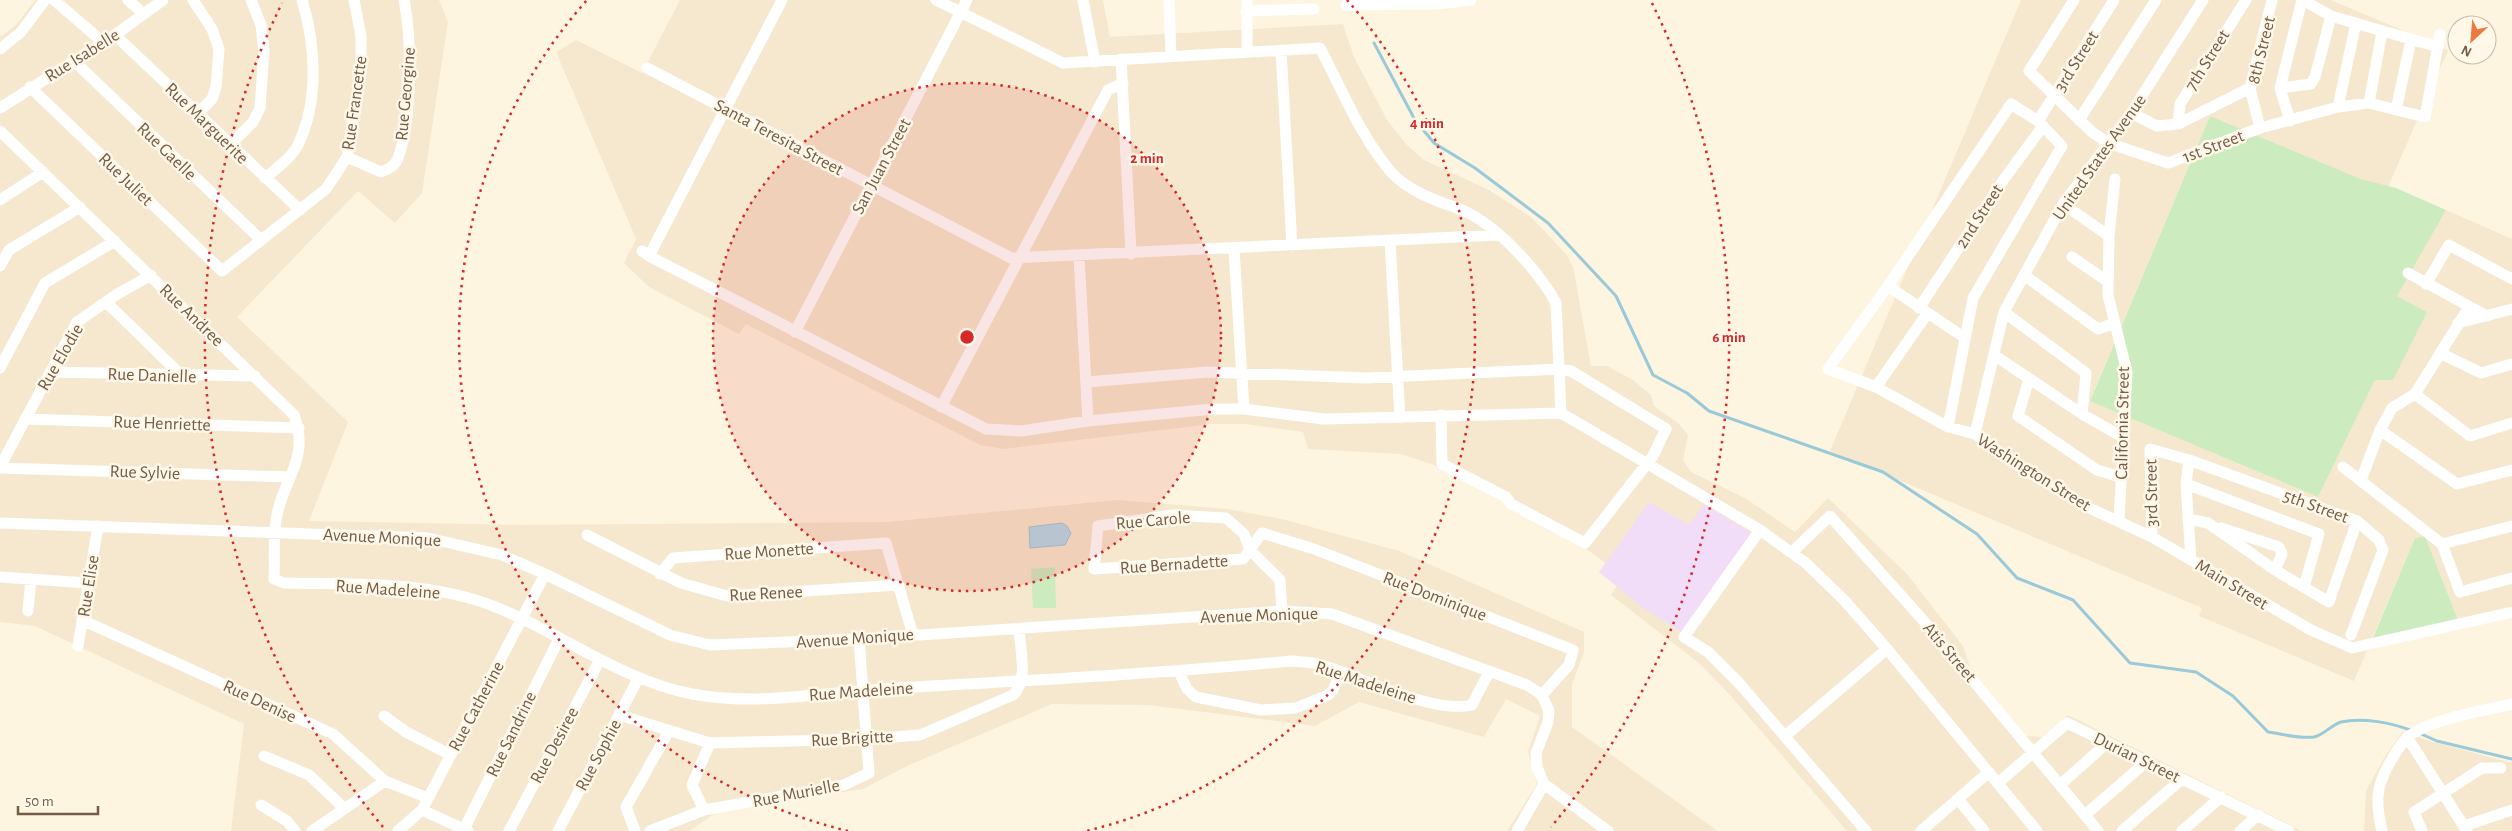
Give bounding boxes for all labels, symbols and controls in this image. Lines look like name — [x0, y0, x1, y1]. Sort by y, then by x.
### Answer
street label: 8th Street — [2245, 14, 2279, 86]
north arrow — [2447, 15, 2497, 65]
street label: Rue Isabelle — [42, 26, 123, 86]
street label: 7th Street — [2182, 27, 2234, 94]
street label: 3rd Street — [2051, 28, 2103, 95]
text: N — [2459, 42, 2474, 59]
street label: Rue Georgine — [393, 46, 419, 142]
street label: Rue Francette — [339, 55, 371, 151]
street label: Rue Marguerite — [161, 80, 251, 168]
street label: United States Avenue — [2050, 91, 2150, 224]
street label: Santa Teresita Street — [711, 96, 846, 180]
street label: San Juan Street — [849, 115, 915, 217]
text: 4 min — [1410, 116, 1444, 131]
street label: Rue Gaelle — [133, 119, 199, 184]
street label: 1st Street — [2180, 127, 2247, 167]
street label: Rue Juliet — [95, 150, 156, 210]
text: 2 min — [1130, 151, 1164, 166]
street label: 2nd Street — [1953, 181, 2007, 252]
street label: Rue Andree — [156, 281, 227, 350]
street label: Rue Elodie — [35, 321, 87, 394]
centre of rings — [958, 328, 976, 346]
text: 6 min — [1712, 330, 1746, 345]
street label: Rue Danielle — [107, 365, 197, 387]
street label: California Street — [2113, 366, 2133, 480]
street label: Rue Henriette — [113, 413, 211, 435]
street label: Washington Street — [1973, 431, 2094, 515]
street label: 3rd Street — [2142, 459, 2162, 527]
street label: Rue Sylvie — [109, 463, 181, 483]
street label: 5th Street — [2281, 487, 2351, 527]
street label: Rue Carole — [1115, 509, 1191, 533]
street label: Avenue Monique — [322, 526, 441, 550]
street label: Rue Monette — [724, 540, 814, 564]
street label: Rue Bernadette — [1119, 552, 1229, 578]
street label: Rue Elise — [75, 554, 103, 618]
street label: Main Street — [2192, 556, 2271, 614]
street label: Rue Dominique — [1380, 569, 1489, 625]
street label: Rue Madeleine — [335, 577, 441, 603]
street label: Rue Renee — [729, 583, 803, 605]
street label: Avenue Monique — [1200, 605, 1318, 627]
street label: Atis Street — [1919, 619, 1979, 686]
street label: Avenue Monique — [795, 626, 915, 652]
street label: Rue Madeleine — [1313, 658, 1418, 708]
street label: Rue Catherine — [446, 659, 508, 754]
street label: Rue Denise — [220, 677, 299, 727]
street label: Rue Madeleine — [808, 679, 914, 705]
street label: Rue Sandrine — [483, 689, 540, 780]
street label: Rue Desiree — [527, 704, 582, 787]
street label: Rue Sophie — [573, 717, 625, 794]
street label: Rue Brigitte — [810, 728, 894, 750]
street label: Durian Street — [2091, 729, 2183, 787]
street label: Rue Murielle — [751, 777, 841, 811]
scale bar — [18, 784, 98, 816]
text: 50 m — [25, 794, 54, 809]

